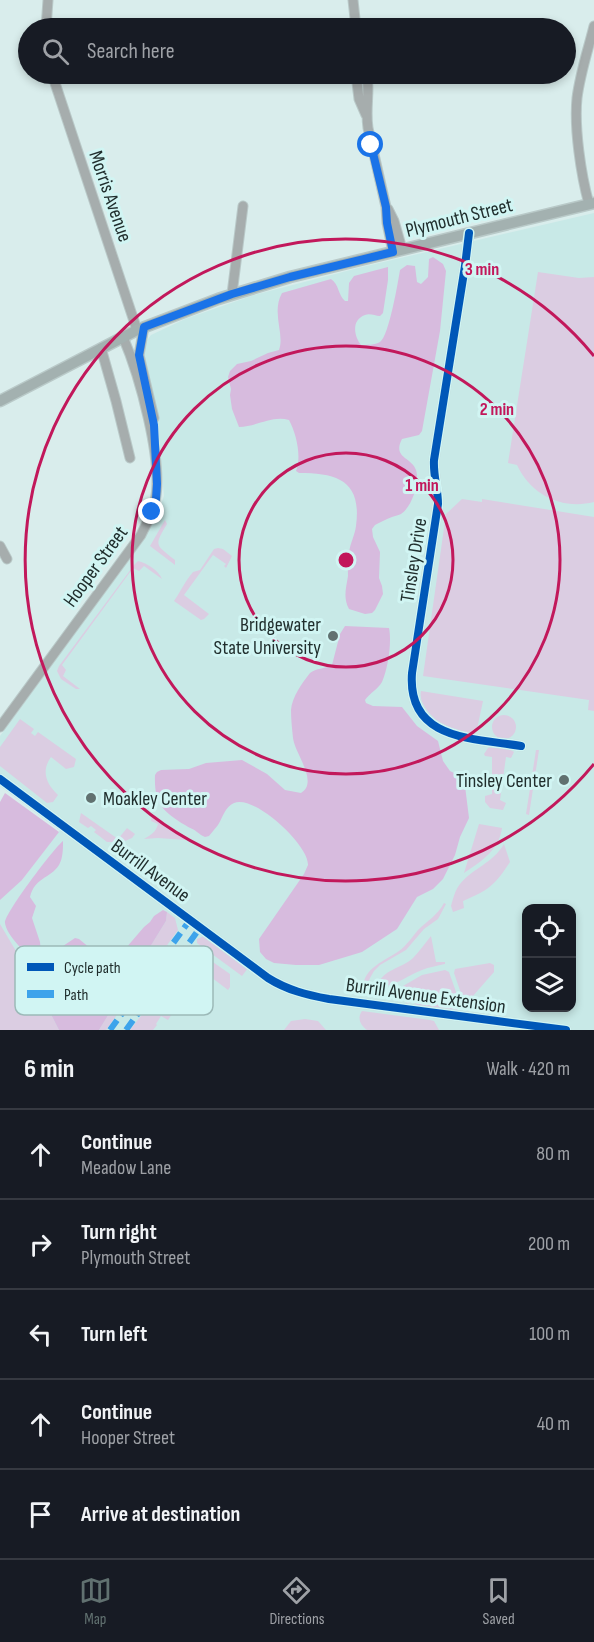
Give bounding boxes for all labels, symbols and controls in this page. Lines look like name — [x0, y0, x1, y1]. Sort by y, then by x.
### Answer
search box — [18, 18, 576, 84]
icon: search — [39, 35, 72, 68]
text: Search here — [87, 38, 174, 65]
route start — [357, 131, 383, 157]
street label: Morris Avenue — [83, 148, 137, 245]
street label: Plymouth Street — [403, 193, 515, 243]
text: 3 min — [465, 259, 499, 280]
text: 2 min — [480, 399, 514, 420]
text: 1 min — [405, 475, 439, 496]
route end — [138, 498, 164, 524]
street label: Tinsley Drive — [395, 516, 432, 604]
street label: Hooper Street — [58, 521, 133, 612]
centre of rings — [336, 550, 356, 570]
place label: Bridgewater State University — [214, 613, 321, 660]
marker: Bridgewater State University — [326, 629, 340, 643]
place label: Tinsley Center — [456, 769, 552, 793]
marker: Tinsley Center — [557, 773, 571, 787]
place label: Moakley Center — [103, 787, 207, 811]
marker: Moakley Center — [84, 791, 98, 805]
street label: Burrill Avenue — [106, 834, 195, 908]
map controls — [522, 904, 576, 1012]
button: locate — [522, 904, 576, 958]
legend — [15, 946, 213, 1015]
button: layers — [522, 958, 576, 1012]
text: Cycle path — [64, 959, 121, 978]
street label: Burrill Avenue Extension — [344, 973, 507, 1019]
text: Path — [64, 986, 88, 1005]
text: 6 min — [24, 1054, 74, 1085]
text: Walk · 420 m — [486, 1057, 570, 1081]
text: Continue — [81, 1129, 152, 1156]
icon: ahead — [24, 1138, 57, 1171]
text: 80 m — [536, 1142, 570, 1166]
text: Meadow Lane — [81, 1156, 171, 1180]
text: Turn right — [81, 1219, 157, 1246]
icon: right — [24, 1228, 57, 1261]
text: 200 m — [528, 1232, 570, 1256]
text: Plymouth Street — [81, 1246, 190, 1270]
icon: left — [24, 1318, 57, 1351]
text: Turn left — [81, 1321, 147, 1348]
text: 100 m — [529, 1322, 570, 1346]
text: Continue — [81, 1399, 152, 1426]
icon: ahead — [24, 1408, 57, 1441]
text: 40 m — [537, 1412, 570, 1436]
text: Hooper Street — [81, 1426, 175, 1450]
icon: arrive — [24, 1498, 57, 1531]
text: Arrive at destination — [81, 1501, 240, 1528]
tab: Map — [79, 1574, 112, 1629]
tab: Directions — [269, 1574, 325, 1629]
tab: Saved — [482, 1574, 515, 1629]

